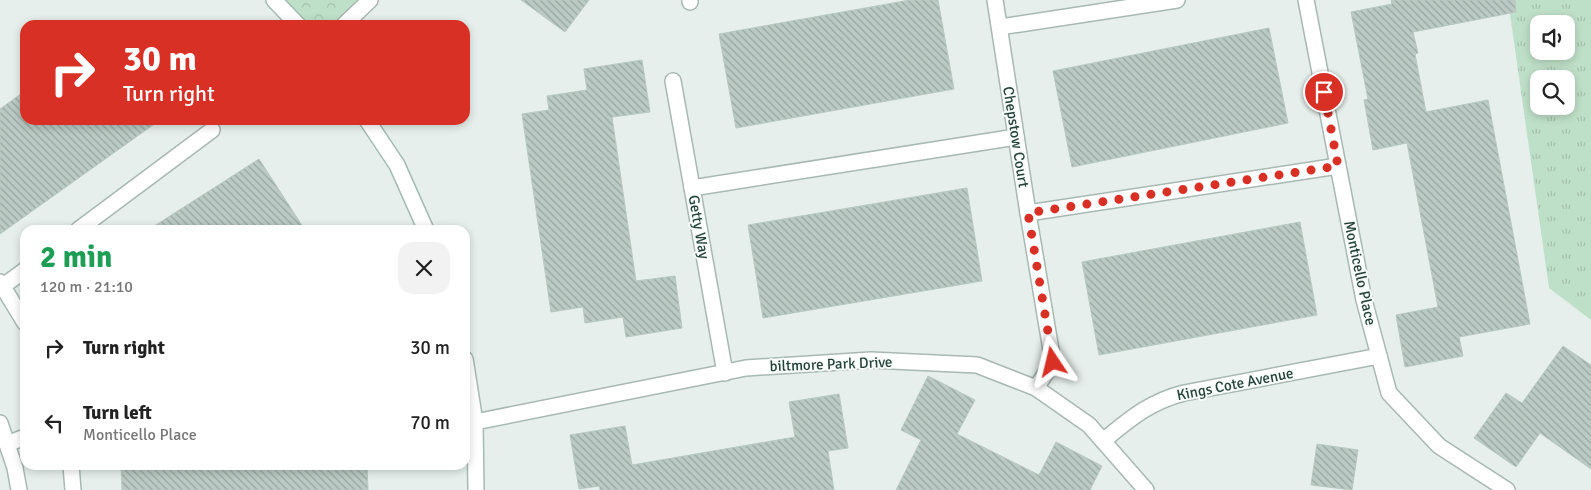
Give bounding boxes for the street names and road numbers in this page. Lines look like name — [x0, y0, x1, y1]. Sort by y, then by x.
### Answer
street label: Chepstow Court — [999, 85, 1033, 189]
street label: Getty Way — [685, 194, 713, 260]
street label: Monticello Place — [1340, 219, 1380, 327]
street label: biltmore Park Drive — [769, 353, 893, 375]
street label: Kings Cote Avenue — [1175, 364, 1295, 404]

